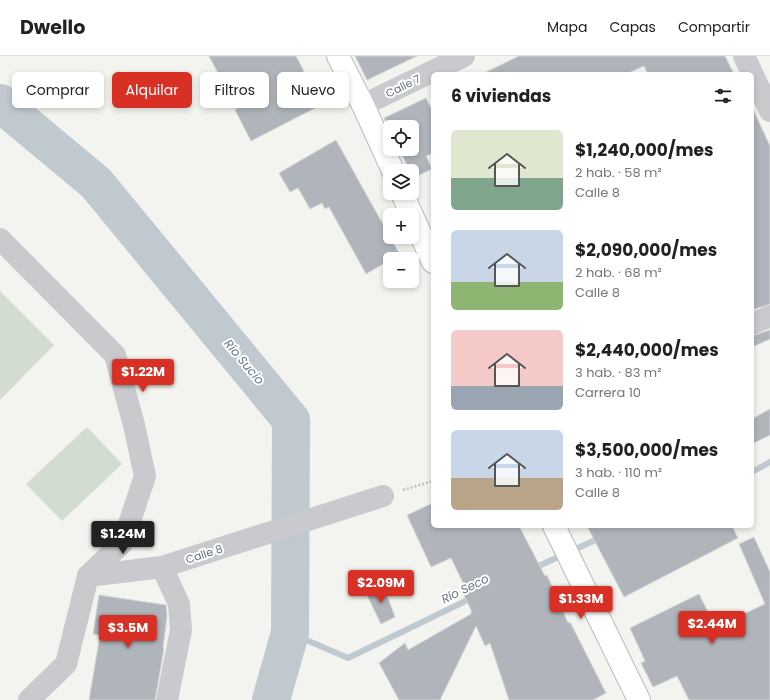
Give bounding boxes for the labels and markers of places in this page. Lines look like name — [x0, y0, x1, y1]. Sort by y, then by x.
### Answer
pin: $1.22M — [110, 359, 176, 393]
pin: $1.24M — [90, 521, 156, 555]
pin: $2.09M — [348, 570, 414, 604]
pin: $1.33M — [548, 586, 614, 620]
pin: $2.44M — [679, 611, 745, 645]
pin: $3.5M — [100, 615, 156, 649]

